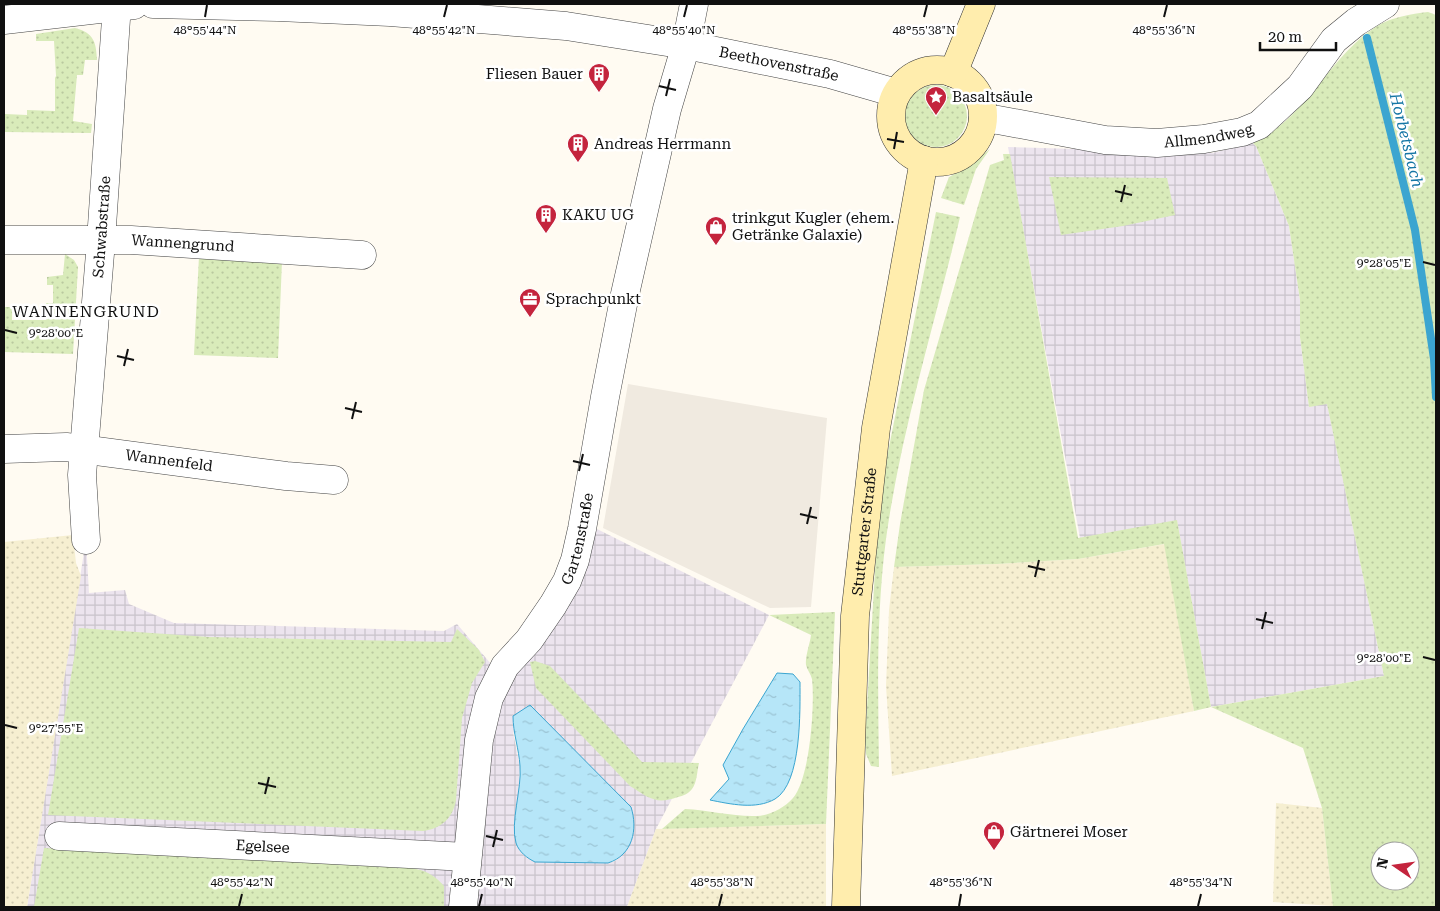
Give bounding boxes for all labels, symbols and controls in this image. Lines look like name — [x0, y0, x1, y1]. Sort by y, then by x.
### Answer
scale bar — [1260, 20, 1336, 52]
text: 48°55'44"N — [173, 23, 237, 37]
text: 48°55'42"N — [412, 23, 476, 37]
text: 48°55'40"N — [652, 23, 716, 37]
text: 48°55'38"N — [892, 23, 956, 37]
text: 48°55'36"N — [1132, 23, 1196, 37]
text: 20 m — [1268, 28, 1303, 46]
street label: Beethovenstraße — [717, 43, 841, 85]
building icon: Fliesen Bauer — [587, 62, 611, 93]
place label: Fliesen Bauer — [486, 65, 583, 83]
place icon: Basaltsäule — [924, 85, 948, 116]
place label: Basaltsäule — [952, 88, 1033, 106]
water label: Horbetsbach — [1385, 90, 1428, 190]
street label: Allmendweg — [1163, 119, 1256, 151]
building icon: Andreas Herrmann — [566, 132, 590, 163]
place label: Andreas Herrmann — [594, 135, 731, 153]
street label: Schwabstraße — [89, 175, 114, 279]
building icon: KAKU UG — [534, 203, 558, 234]
place label: KAKU UG — [562, 206, 634, 224]
place label: trinkgut Kugler (ehem. Getränke Galaxie) — [732, 209, 894, 244]
shop icon: trinkgut Kugler (ehem. Getränke Galaxie) — [704, 215, 728, 246]
street label: Wannengrund — [131, 231, 235, 256]
text: 9°28'05"E — [1357, 256, 1411, 270]
office icon: Sprachpunkt — [518, 287, 542, 318]
place label: Sprachpunkt — [546, 290, 641, 308]
district label: WANNENGRUND — [12, 302, 160, 321]
text: 9°28'00"E — [29, 326, 83, 340]
street label: Wannenfeld — [124, 446, 214, 475]
street label: Stuttgarter Straße — [848, 467, 881, 597]
street label: Gartenstraße — [557, 491, 597, 587]
text: 9°28'00"E — [1357, 651, 1411, 665]
text: 9°27'55"E — [29, 721, 83, 735]
shop icon: Gärtnerei Moser — [982, 820, 1006, 851]
place label: Gärtnerei Moser — [1010, 823, 1128, 841]
street label: Egelsee — [235, 836, 290, 857]
north arrow — [1370, 841, 1420, 891]
text: N — [1373, 856, 1391, 870]
text: 48°55'42"N — [210, 875, 274, 889]
text: 48°55'40"N — [450, 875, 514, 889]
text: 48°55'38"N — [690, 875, 754, 889]
text: 48°55'36"N — [929, 875, 993, 889]
text: 48°55'34"N — [1169, 875, 1233, 889]

